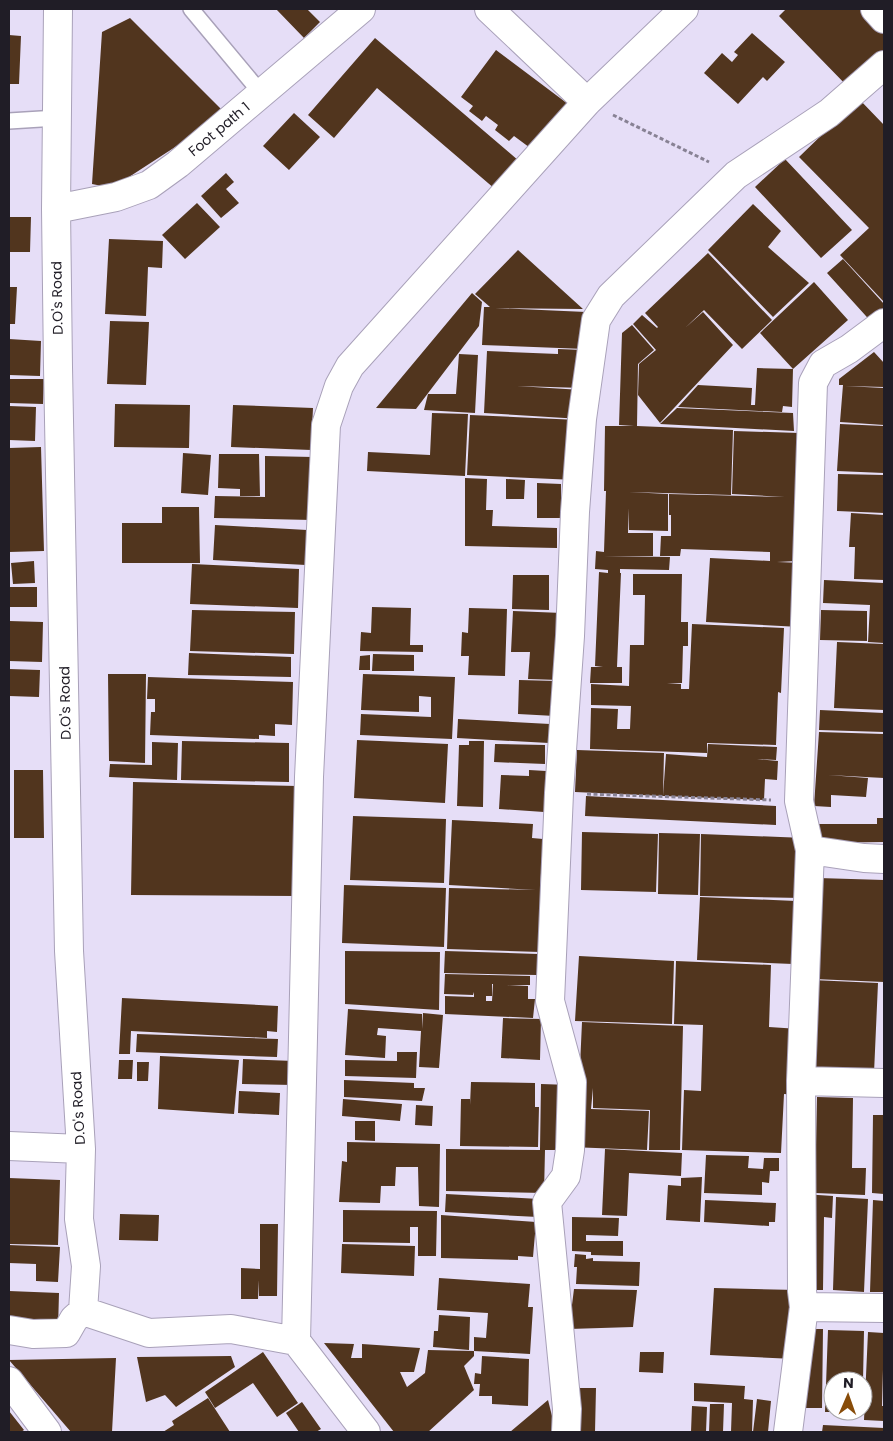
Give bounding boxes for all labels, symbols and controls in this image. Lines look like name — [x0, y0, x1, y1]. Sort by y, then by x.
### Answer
street label: Foot path 1 — [184, 97, 254, 161]
street label: D.O's Road — [46, 261, 68, 335]
street label: D.O's Road — [54, 666, 76, 740]
street label: D.O's Road — [66, 1071, 90, 1145]
north arrow — [823, 1371, 873, 1421]
text: N — [843, 1373, 854, 1393]

